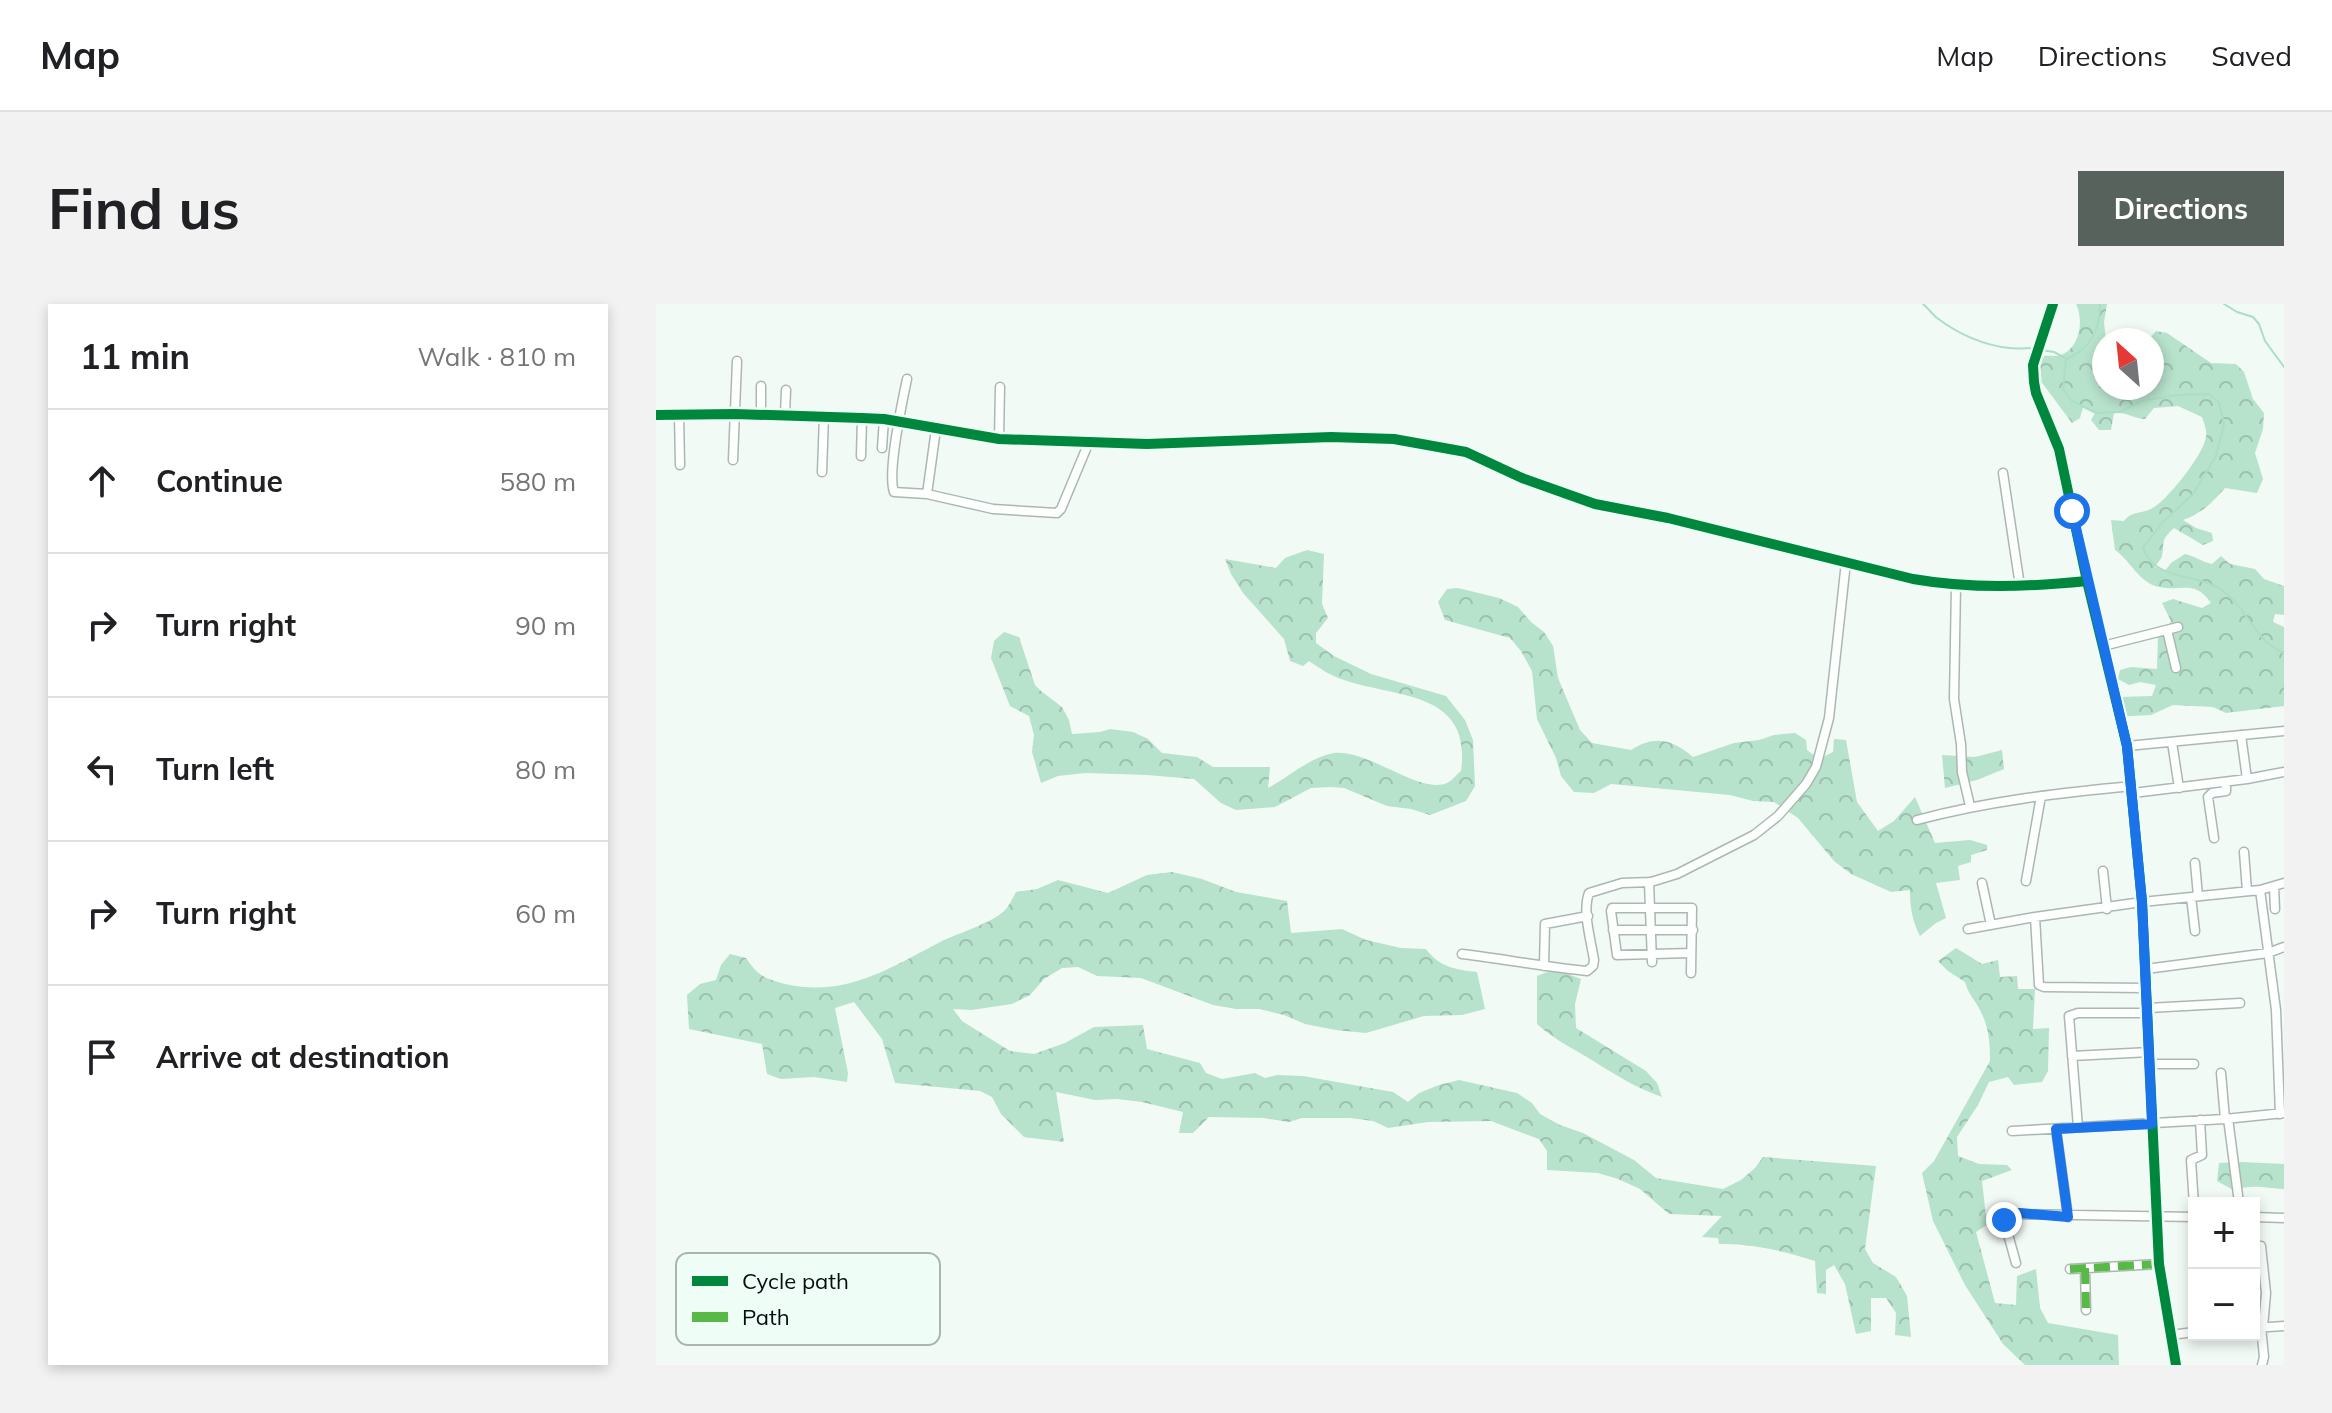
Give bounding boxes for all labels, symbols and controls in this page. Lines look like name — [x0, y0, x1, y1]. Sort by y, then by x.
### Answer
text: Map — [40, 31, 120, 79]
text: Map — [1936, 38, 1994, 73]
text: Directions — [2038, 38, 2167, 73]
text: Saved — [2211, 38, 2292, 73]
button: Directions — [2078, 171, 2284, 246]
text: Find us — [48, 173, 240, 243]
north arrow — [2092, 328, 2164, 400]
text: 11 min — [80, 335, 190, 378]
text: Walk · 810 m — [417, 340, 576, 373]
icon: ahead — [80, 459, 124, 503]
text: Continue — [156, 462, 283, 500]
text: 580 m — [500, 465, 576, 498]
route start — [2054, 493, 2090, 529]
icon: right — [80, 603, 124, 647]
text: Turn right — [156, 606, 296, 644]
text: 90 m — [515, 609, 576, 642]
icon: left — [80, 747, 124, 791]
text: Turn left — [156, 750, 274, 788]
text: 80 m — [515, 753, 576, 786]
icon: right — [80, 891, 124, 935]
text: Turn right — [156, 894, 296, 932]
text: 60 m — [515, 897, 576, 930]
icon: arrive — [80, 1035, 124, 1079]
text: Arrive at destination — [156, 1038, 450, 1076]
map controls — [2188, 1197, 2260, 1341]
button: + — [2188, 1197, 2260, 1269]
route end — [1986, 1202, 2022, 1238]
legend — [676, 1253, 940, 1345]
text: Cycle path — [742, 1267, 849, 1295]
button: − — [2188, 1269, 2260, 1341]
text: Path — [742, 1303, 790, 1331]

